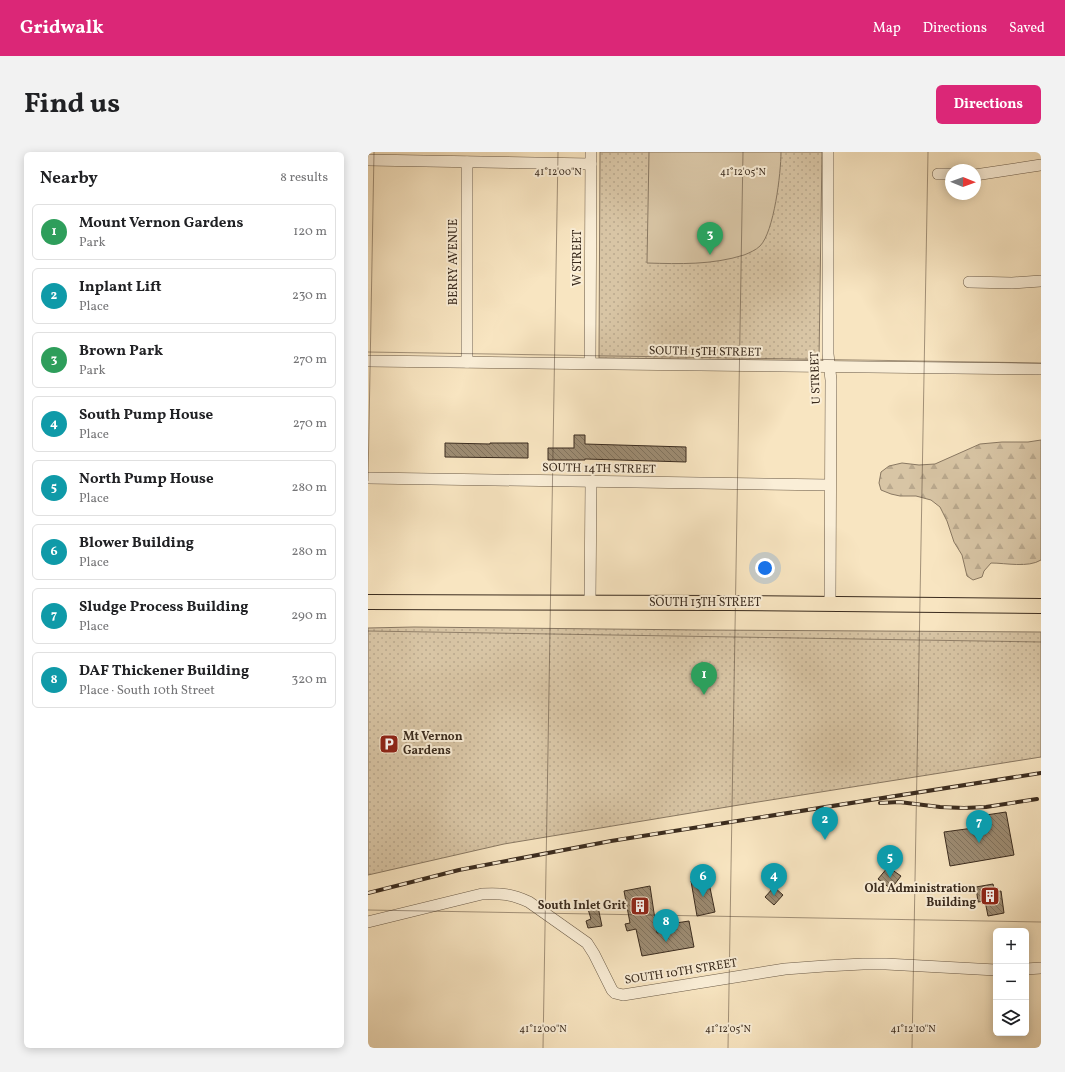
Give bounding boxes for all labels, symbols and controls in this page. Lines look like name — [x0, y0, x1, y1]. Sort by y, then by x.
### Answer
text: Gridwalk — [20, 15, 104, 41]
text: Map — [873, 19, 901, 38]
text: Directions — [923, 19, 987, 38]
text: Saved — [1009, 19, 1045, 38]
text: Find us — [24, 85, 120, 124]
button: Directions — [936, 85, 1041, 124]
north arrow — [945, 164, 981, 200]
text: 41°12'00"N — [534, 165, 582, 179]
text: 41°12'05"N — [720, 165, 767, 179]
text: Nearby — [40, 167, 98, 190]
text: 8 results — [280, 169, 328, 187]
text: Mount Vernon Gardens — [79, 213, 243, 234]
street label: BERRY AVENUE — [446, 219, 462, 305]
pin: 3 — [697, 222, 723, 255]
text: 1 — [51, 223, 57, 241]
text: 120 m — [293, 223, 327, 241]
street label: W STREET — [570, 230, 586, 286]
text: Park — [79, 234, 106, 252]
text: Inplant Lift — [79, 277, 162, 298]
text: 2 — [51, 287, 57, 305]
text: 230 m — [292, 287, 327, 305]
text: Place — [79, 298, 109, 316]
text: Brown Park — [79, 341, 163, 362]
street label: SOUTH 15TH STREET — [649, 343, 761, 361]
text: 3 — [51, 351, 57, 369]
text: 270 m — [293, 351, 327, 369]
street label: U STREET — [807, 351, 825, 405]
text: Park — [79, 362, 106, 380]
text: South Pump House — [79, 405, 213, 426]
text: 4 — [50, 415, 58, 433]
text: 270 m — [293, 415, 327, 433]
text: Place — [79, 426, 109, 444]
street label: SOUTH 14TH STREET — [542, 460, 656, 478]
text: North Pump House — [79, 469, 214, 490]
text: 5 — [51, 479, 57, 497]
text: 280 m — [291, 479, 327, 497]
text: Place — [79, 490, 109, 508]
text: Blower Building — [79, 533, 194, 554]
text: 6 — [50, 543, 58, 561]
text: 280 m — [291, 543, 327, 561]
text: Place — [79, 554, 109, 572]
your location — [755, 558, 775, 578]
street label: SOUTH 13TH STREET — [649, 595, 761, 611]
text: Sludge Process Building — [79, 597, 249, 618]
text: 7 — [51, 607, 57, 625]
text: 290 m — [291, 607, 327, 625]
text: Place — [79, 618, 109, 636]
text: DAF Thickener Building — [79, 661, 249, 682]
pin: 1 — [691, 662, 717, 695]
text: 8 — [50, 671, 58, 689]
text: 320 m — [292, 671, 327, 689]
text: Place · South 10th Street — [79, 682, 215, 700]
place label: Mt Vernon Gardens — [403, 729, 463, 759]
parking icon: Mt Vernon Gardens — [378, 733, 400, 755]
pin: 2 — [812, 807, 838, 840]
pin: 7 — [966, 810, 992, 843]
pin: 5 — [877, 845, 903, 878]
pin: 4 — [761, 863, 787, 896]
pin: 6 — [690, 864, 716, 897]
place label: Old Administration Building — [864, 881, 976, 911]
building icon: Old Administration Building — [979, 885, 1001, 907]
building icon: South Inlet Grit — [629, 895, 651, 917]
place label: South Inlet Grit — [538, 898, 626, 914]
pin: 8 — [653, 909, 679, 942]
map controls — [993, 928, 1029, 1036]
button: + — [993, 928, 1029, 964]
street label: SOUTH 10TH STREET — [623, 955, 739, 989]
button: − — [993, 964, 1029, 1000]
button: layers — [993, 1000, 1029, 1036]
text: 41°12'00"N — [519, 1022, 567, 1036]
text: 41°12'05"N — [705, 1022, 752, 1036]
text: 41°12'10"N — [890, 1022, 936, 1036]

